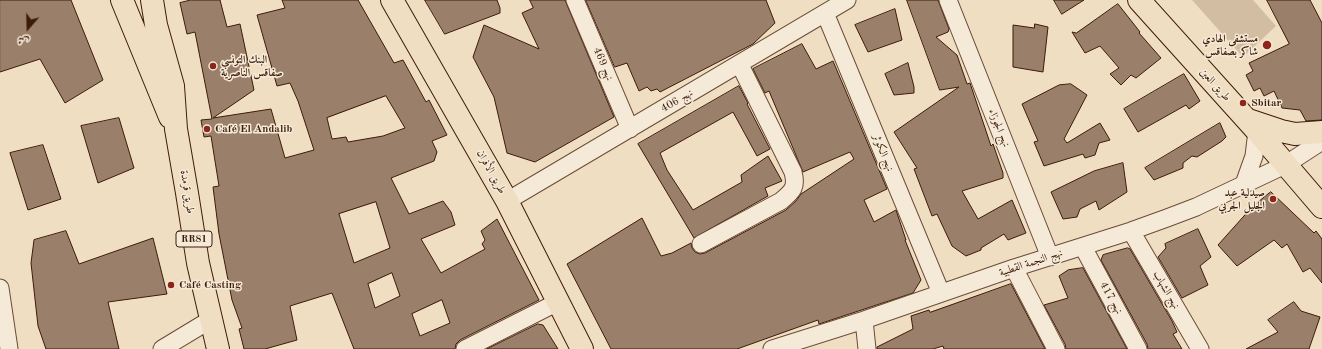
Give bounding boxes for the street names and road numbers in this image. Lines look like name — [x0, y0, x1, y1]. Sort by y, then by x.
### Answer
street label: نهج 469 — [590, 45, 616, 83]
street label: طريق العين — [1197, 66, 1233, 104]
street label: نهج 406 — [659, 87, 695, 115]
street label: نهج الجوزاء — [985, 107, 1013, 149]
street label: نهج الكوثر — [870, 132, 896, 174]
street label: طريق الأفران — [474, 148, 508, 196]
street label: طريق قرمدة — [177, 169, 197, 215]
road number: RR81 — [176, 231, 212, 247]
street label: نهج النجمة القطبية — [998, 247, 1064, 279]
street label: نهج الشهاب — [1150, 268, 1182, 312]
street label: نهج 417 — [1097, 279, 1125, 317]

